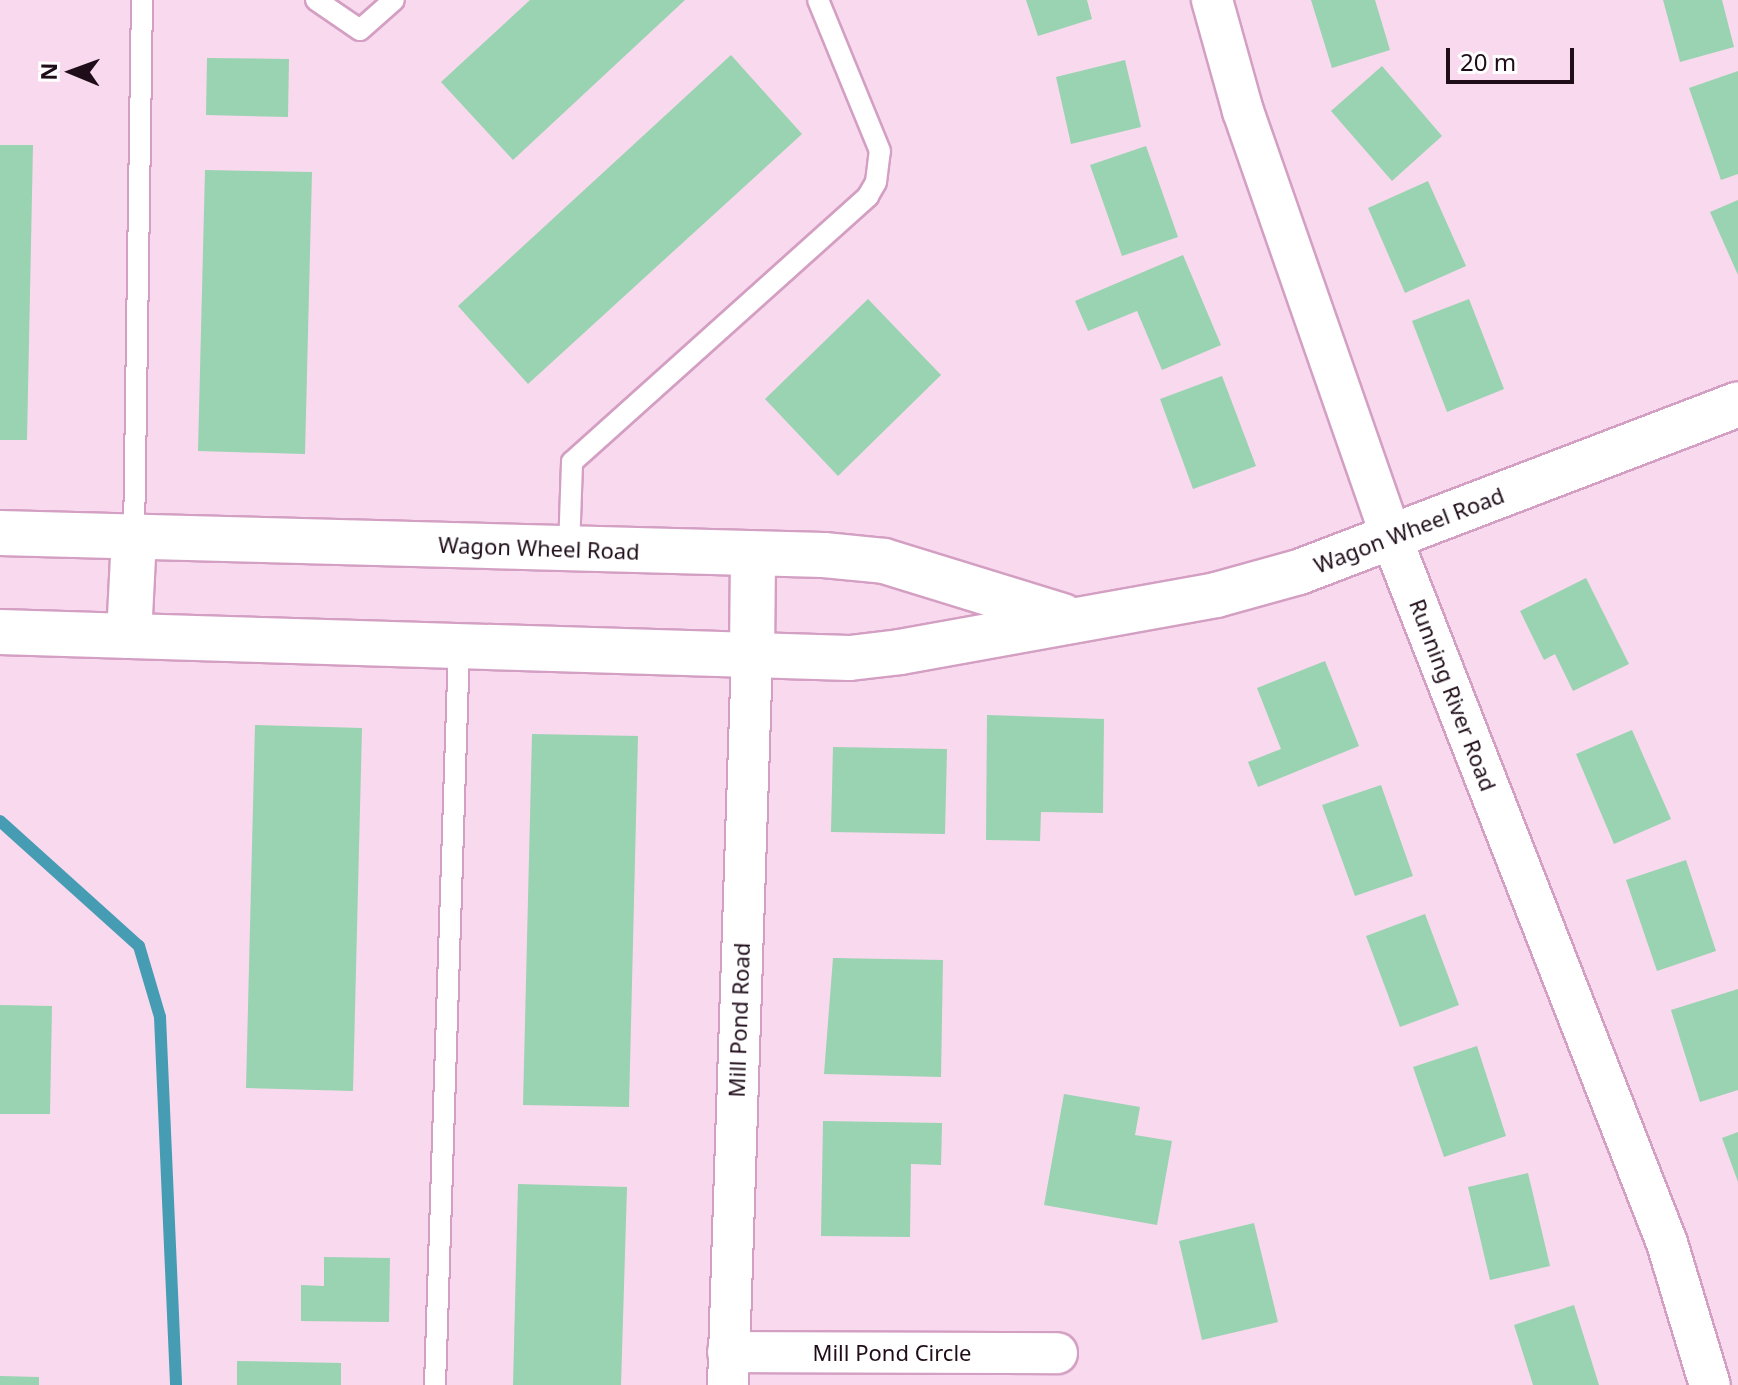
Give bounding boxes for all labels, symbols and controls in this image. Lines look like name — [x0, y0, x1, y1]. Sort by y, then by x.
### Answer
north arrow — [32, 32, 112, 112]
scale bar — [1450, 32, 1578, 82]
text: 20 m — [1460, 45, 1516, 78]
text: N — [33, 62, 63, 81]
street label: Wagon Wheel Road — [1310, 482, 1508, 578]
street label: Wagon Wheel Road — [438, 531, 640, 565]
street label: Running River Road — [1404, 595, 1502, 795]
street label: Mill Pond Road — [723, 942, 755, 1098]
street label: Mill Pond Circle — [812, 1340, 972, 1366]

